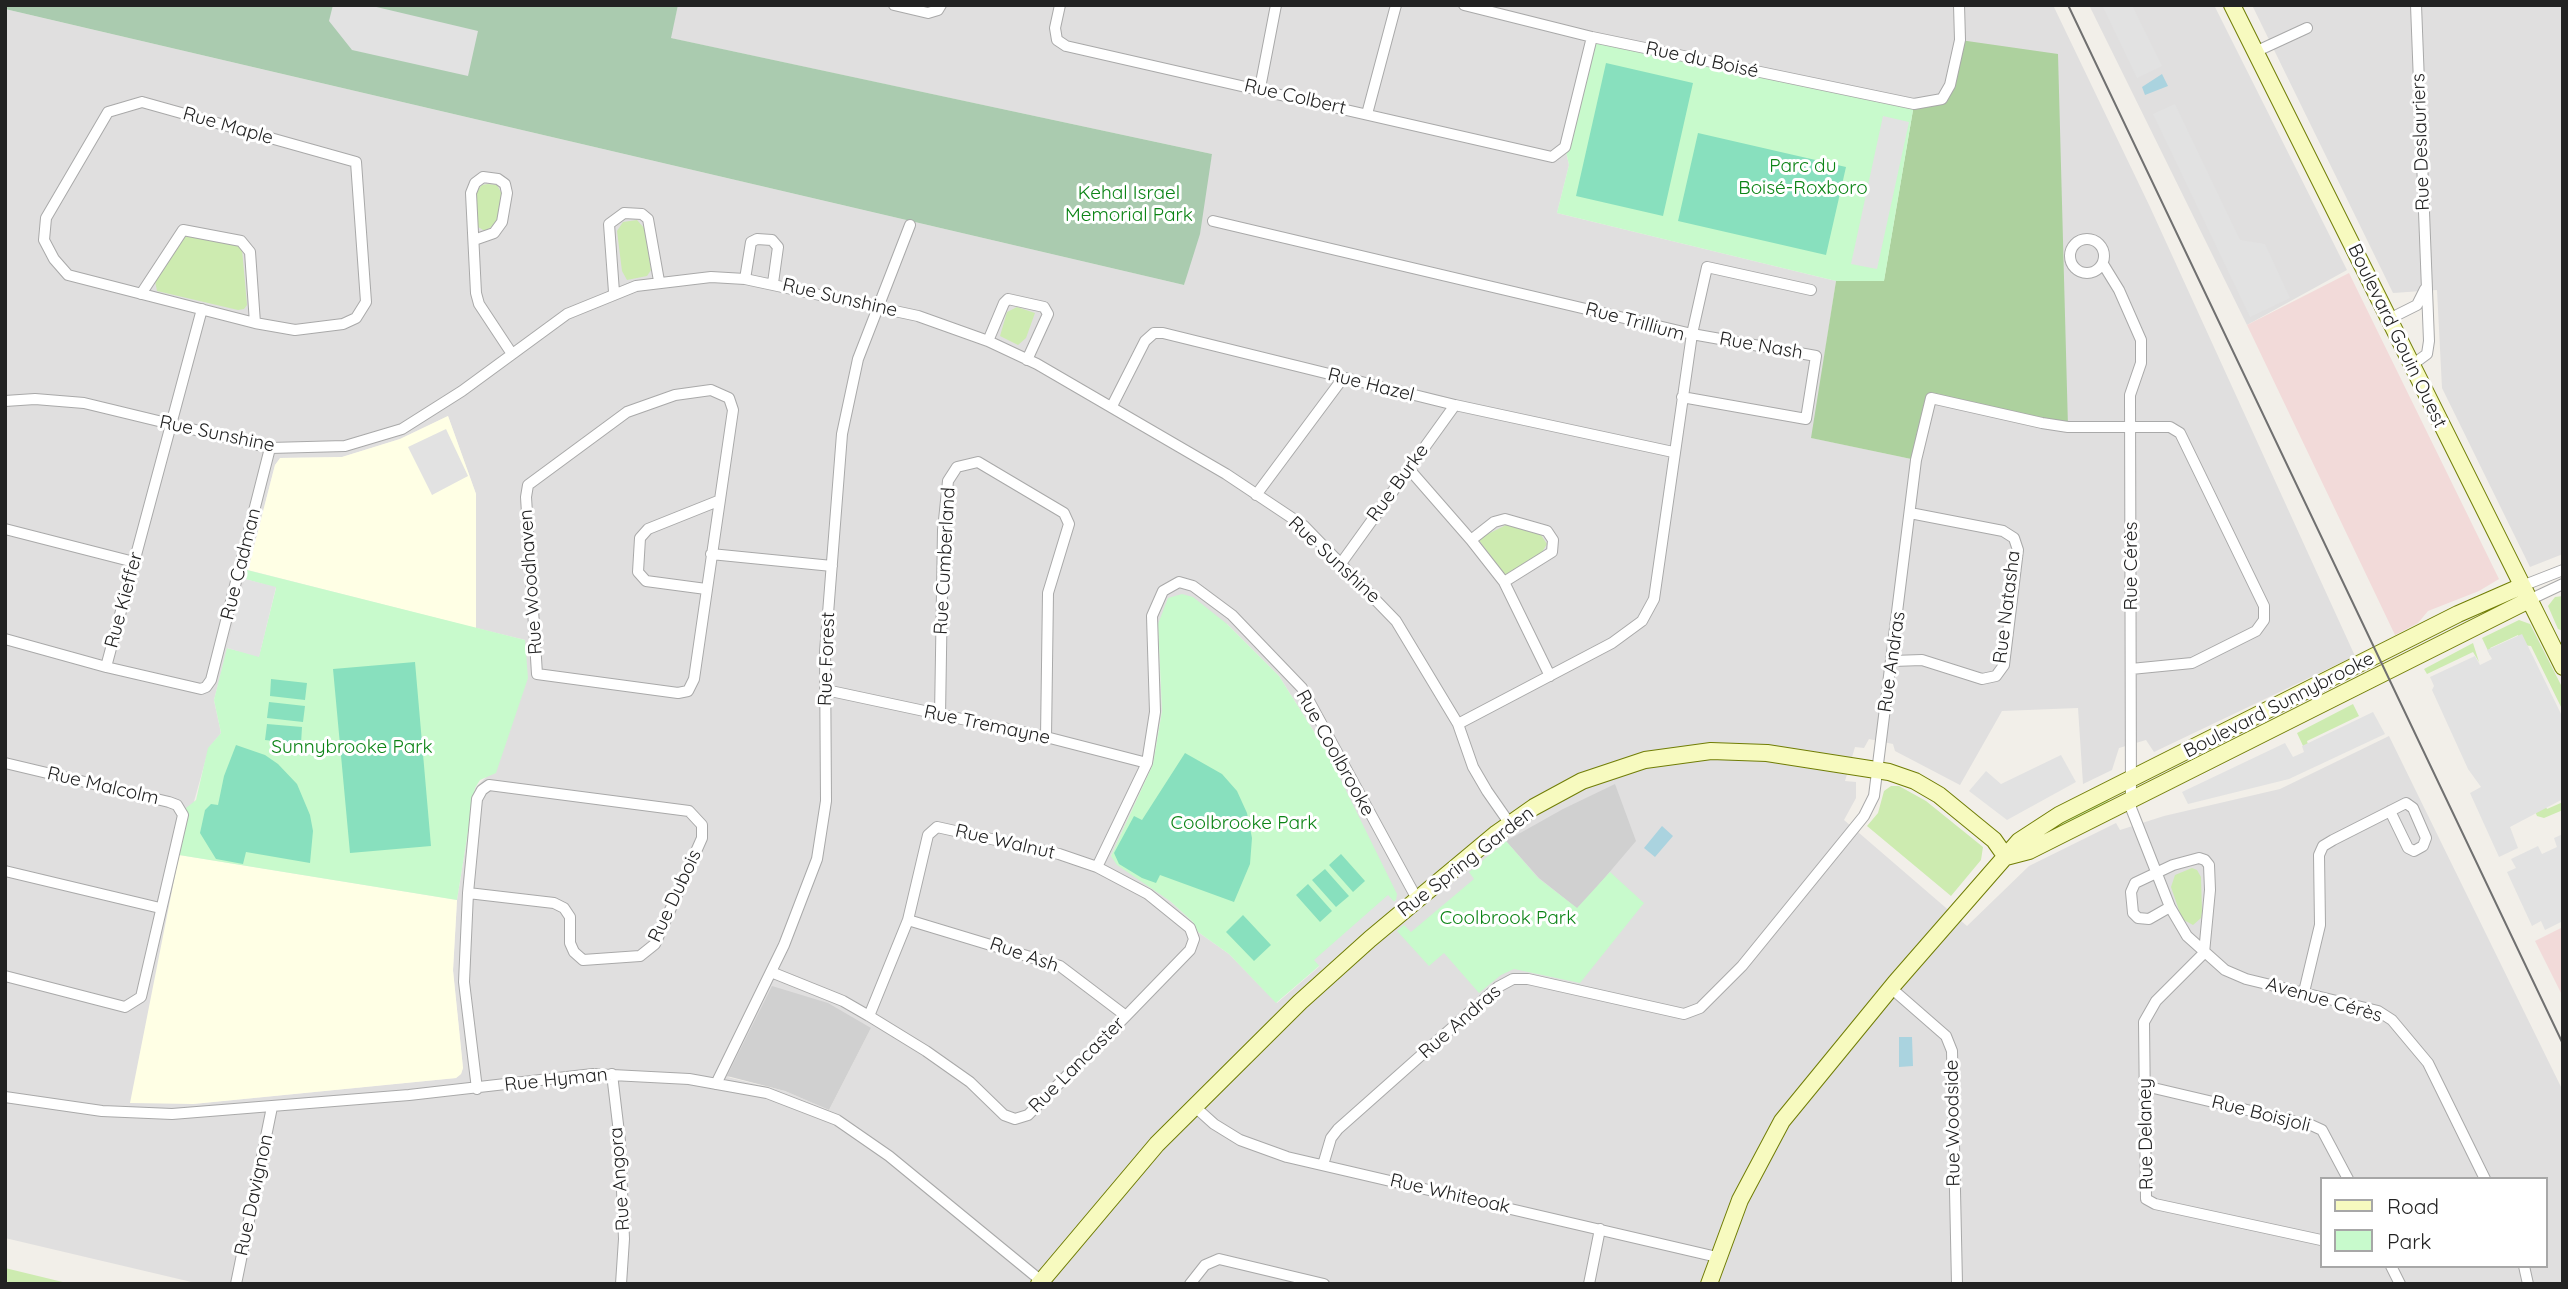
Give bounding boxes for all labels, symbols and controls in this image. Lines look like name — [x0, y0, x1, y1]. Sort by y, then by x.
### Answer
street label: Rue du Boisé — [1644, 37, 1760, 83]
street label: Rue Deslauriers — [2407, 73, 2435, 211]
street label: Rue Colbert — [1242, 74, 1348, 120]
street label: Rue Maple — [180, 102, 276, 150]
park label: Parc du Boisé-Roxboro — [1738, 155, 1868, 199]
park label: Kehal Israel Memorial Park — [1065, 182, 1193, 226]
street label: Boulevard Gouin Ouest — [2343, 240, 2451, 432]
street label: Rue Sunshine — [780, 274, 900, 322]
street label: Rue Trillium — [1583, 298, 1687, 346]
street label: Rue Nash — [1717, 327, 1805, 365]
street label: Rue Hazel — [1325, 363, 1417, 407]
street label: Rue Sunshine — [157, 411, 277, 457]
street label: Rue Burke — [1362, 440, 1434, 526]
street label: Rue Cumberland — [930, 487, 960, 635]
street label: Rue Cadman — [216, 506, 266, 622]
street label: Rue Woodhaven — [515, 509, 547, 655]
street label: Rue Sunshine — [1283, 512, 1385, 608]
street label: Rue Cérès — [2120, 522, 2142, 610]
street label: Rue Kieffer — [100, 549, 148, 651]
street label: Rue Natasha — [1989, 549, 2025, 665]
street label: Rue Andras — [1874, 610, 1910, 714]
street label: Rue Forest — [814, 612, 840, 706]
street label: Boulevard Sunnybrooke — [2180, 647, 2378, 763]
street label: Rue Coolbrooke — [1291, 686, 1379, 820]
street label: Rue Tremayne — [922, 700, 1052, 750]
park label: Sunnybrooke Park — [271, 736, 433, 758]
street label: Rue Malcolm — [45, 762, 161, 810]
street label: Rue Spring Garden — [1394, 802, 1538, 922]
park label: Coolbrooke Park — [1171, 812, 1317, 834]
street label: Rue Walnut — [953, 819, 1057, 865]
street label: Rue Dubois — [644, 846, 706, 946]
park label: Coolbrook Park — [1440, 907, 1576, 929]
street label: Rue Ash — [987, 933, 1061, 977]
street label: Avenue Cérès — [2263, 973, 2385, 1027]
street label: Rue Andras — [1414, 980, 1506, 1064]
street label: Rue Lancaster — [1024, 1012, 1130, 1118]
street label: Rue Woodside — [1940, 1059, 1966, 1187]
street label: Rue Hyman — [503, 1063, 609, 1097]
street label: Rue Delaney — [2134, 1078, 2158, 1190]
street label: Rue Boisjoli — [2209, 1091, 2313, 1137]
street label: Rue Angora — [605, 1126, 635, 1232]
street label: Rue Davignon — [230, 1132, 278, 1258]
street label: Rue Whiteoak — [1388, 1169, 1512, 1219]
legend — [2320, 1177, 2547, 1268]
text: Road — [2387, 1193, 2439, 1219]
text: Park — [2387, 1228, 2431, 1254]

